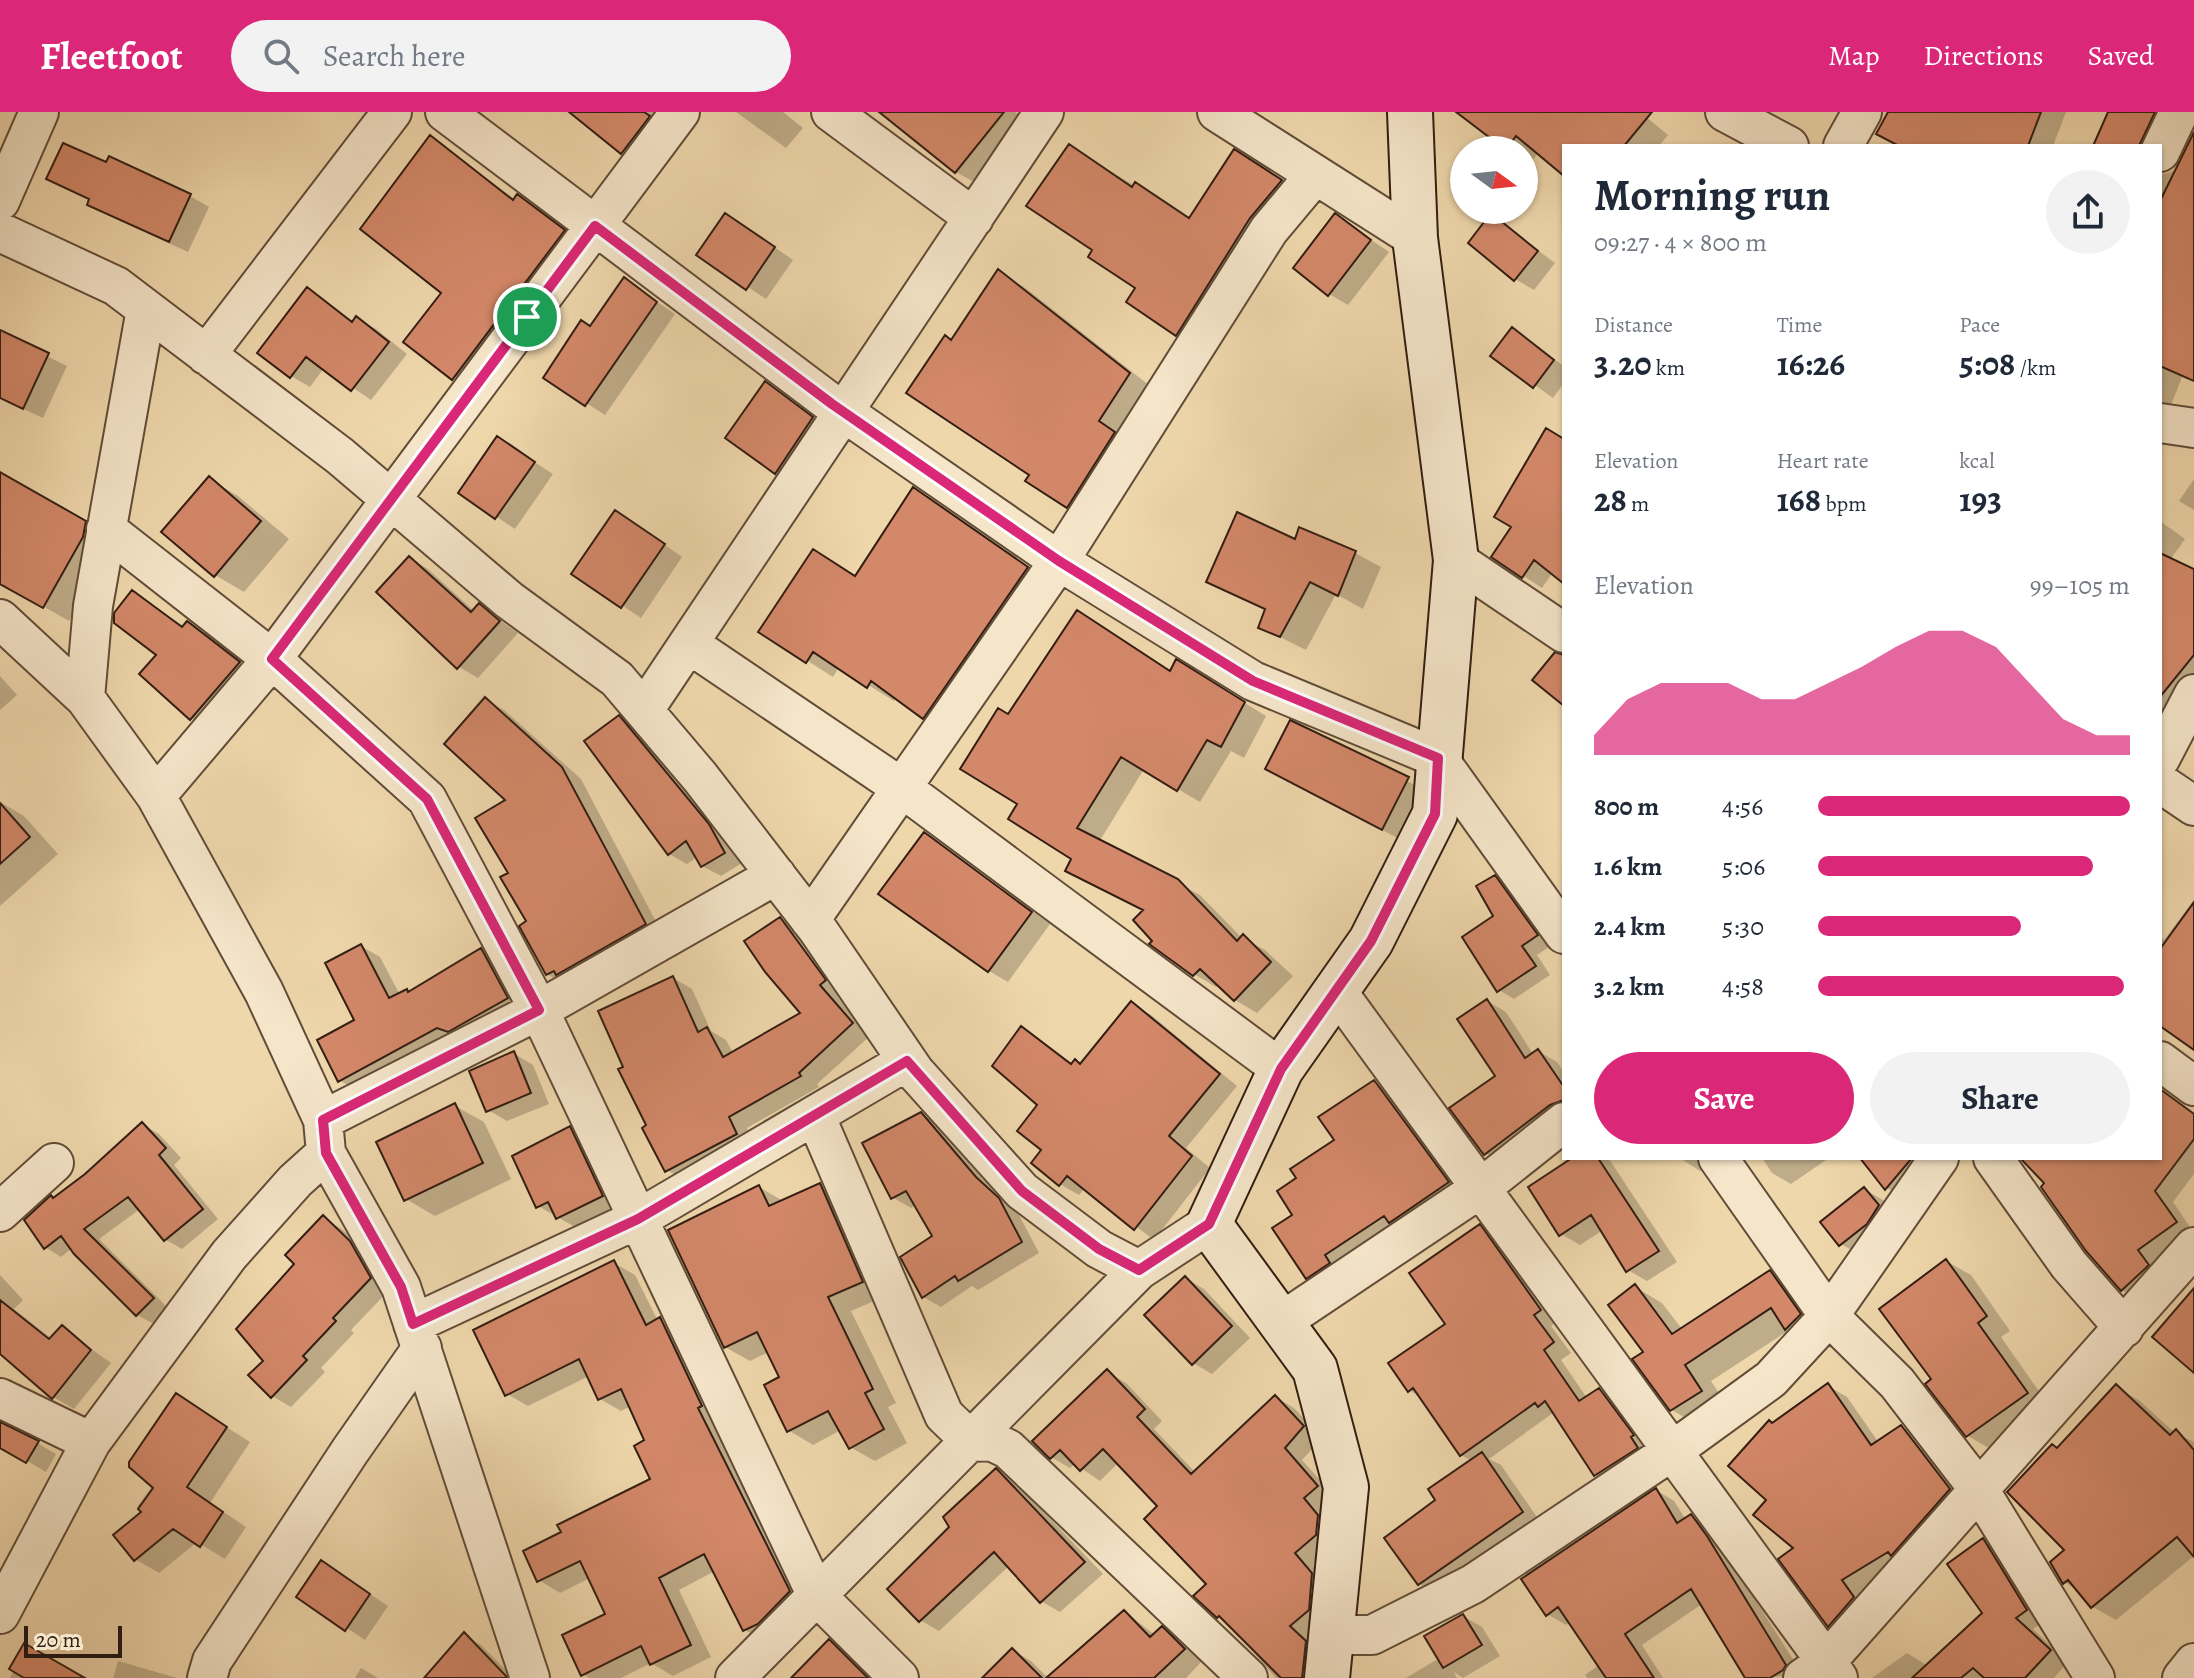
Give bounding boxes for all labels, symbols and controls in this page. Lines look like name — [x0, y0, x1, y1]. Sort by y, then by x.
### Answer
search box — [231, 20, 791, 92]
text: Fleetfoot — [40, 30, 183, 82]
icon: search — [259, 34, 303, 78]
text: Search here — [323, 36, 465, 76]
text: Map — [1828, 37, 1879, 75]
text: Directions — [1923, 37, 2044, 75]
text: Saved — [2088, 37, 2154, 75]
north arrow — [1450, 136, 1538, 224]
map controls — [1450, 136, 1538, 224]
text: Morning run — [1594, 165, 1830, 225]
button: share — [2046, 170, 2130, 254]
text: 09:27 · 4 × 800 m — [1594, 225, 1767, 260]
pin — [493, 283, 561, 351]
icon: arrive — [505, 295, 549, 339]
text: Distance — [1594, 310, 1673, 340]
text: Time — [1777, 310, 1822, 340]
text: Pace — [1959, 310, 2000, 340]
text: 3.20 — [1594, 340, 1652, 387]
text: 16:26 — [1777, 340, 1845, 387]
text: 5:08 — [1959, 340, 2015, 387]
text: km — [1652, 353, 1685, 383]
text: /km — [2015, 353, 2056, 383]
text: Elevation — [1594, 446, 1678, 476]
text: Heart rate — [1777, 446, 1869, 476]
text: kcal — [1959, 446, 1995, 476]
text: 28 — [1594, 476, 1627, 523]
text: 168 — [1777, 476, 1821, 523]
text: 193 — [1959, 476, 2002, 523]
text: m — [1627, 489, 1649, 519]
text: bpm — [1821, 489, 1866, 519]
text: Elevation — [1594, 568, 1694, 603]
text: 99–105 m — [2030, 568, 2130, 603]
text: 800 m — [1594, 789, 1659, 824]
text: 4:56 — [1722, 789, 1763, 824]
text: 1.6 km — [1594, 849, 1662, 884]
text: 5:06 — [1722, 849, 1765, 884]
text: 2.4 km — [1594, 909, 1666, 944]
text: 5:30 — [1722, 909, 1764, 944]
text: 3.2 km — [1594, 969, 1665, 1004]
text: 4:58 — [1722, 969, 1764, 1004]
button: Save — [1594, 1052, 1854, 1144]
button: Share — [1870, 1052, 2130, 1144]
scale bar — [24, 1622, 122, 1658]
text: 20 m — [36, 1625, 81, 1655]

